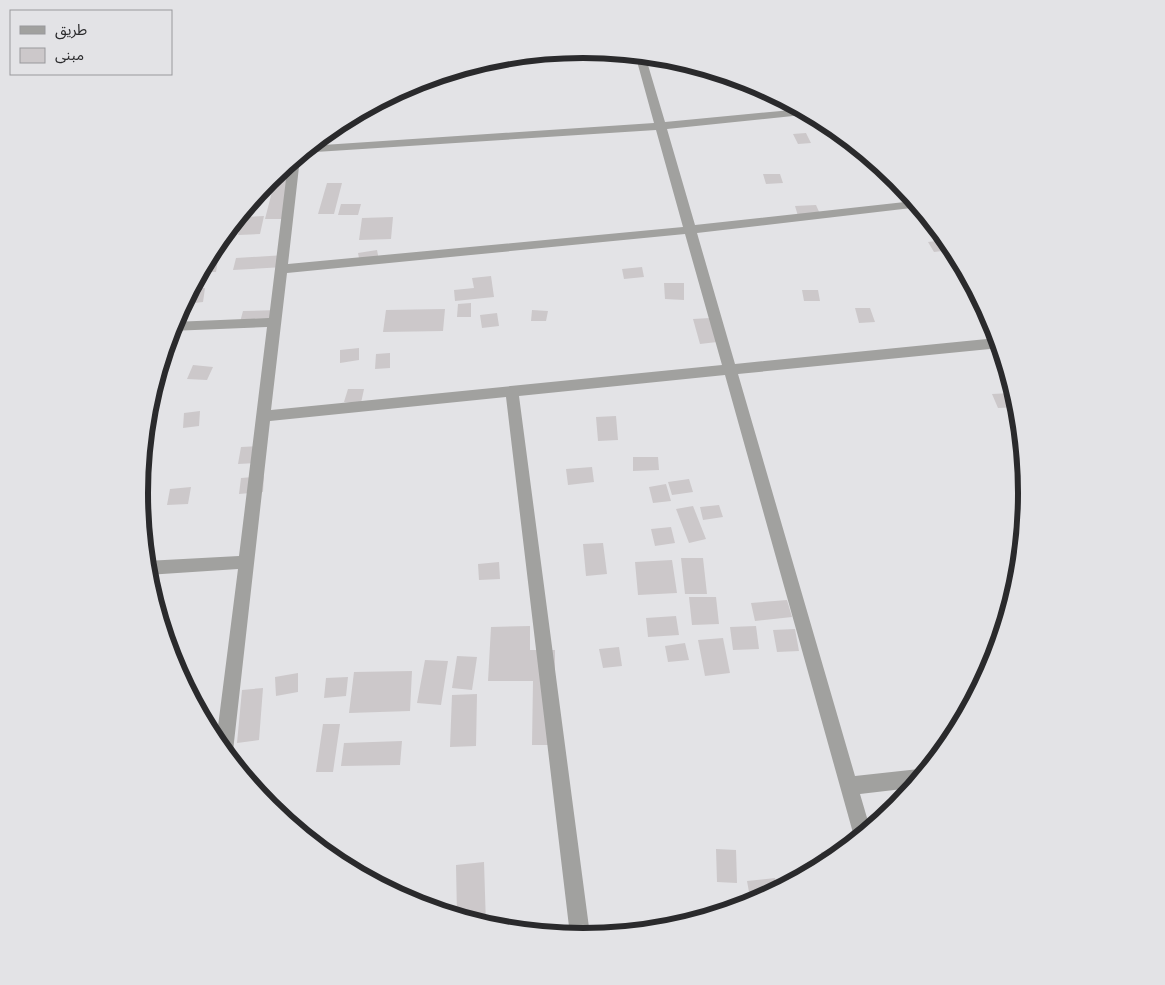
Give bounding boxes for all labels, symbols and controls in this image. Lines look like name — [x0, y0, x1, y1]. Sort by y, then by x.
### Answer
legend — [10, 10, 172, 75]
text: طريق — [55, 20, 87, 41]
text: مبنى — [55, 45, 84, 66]

